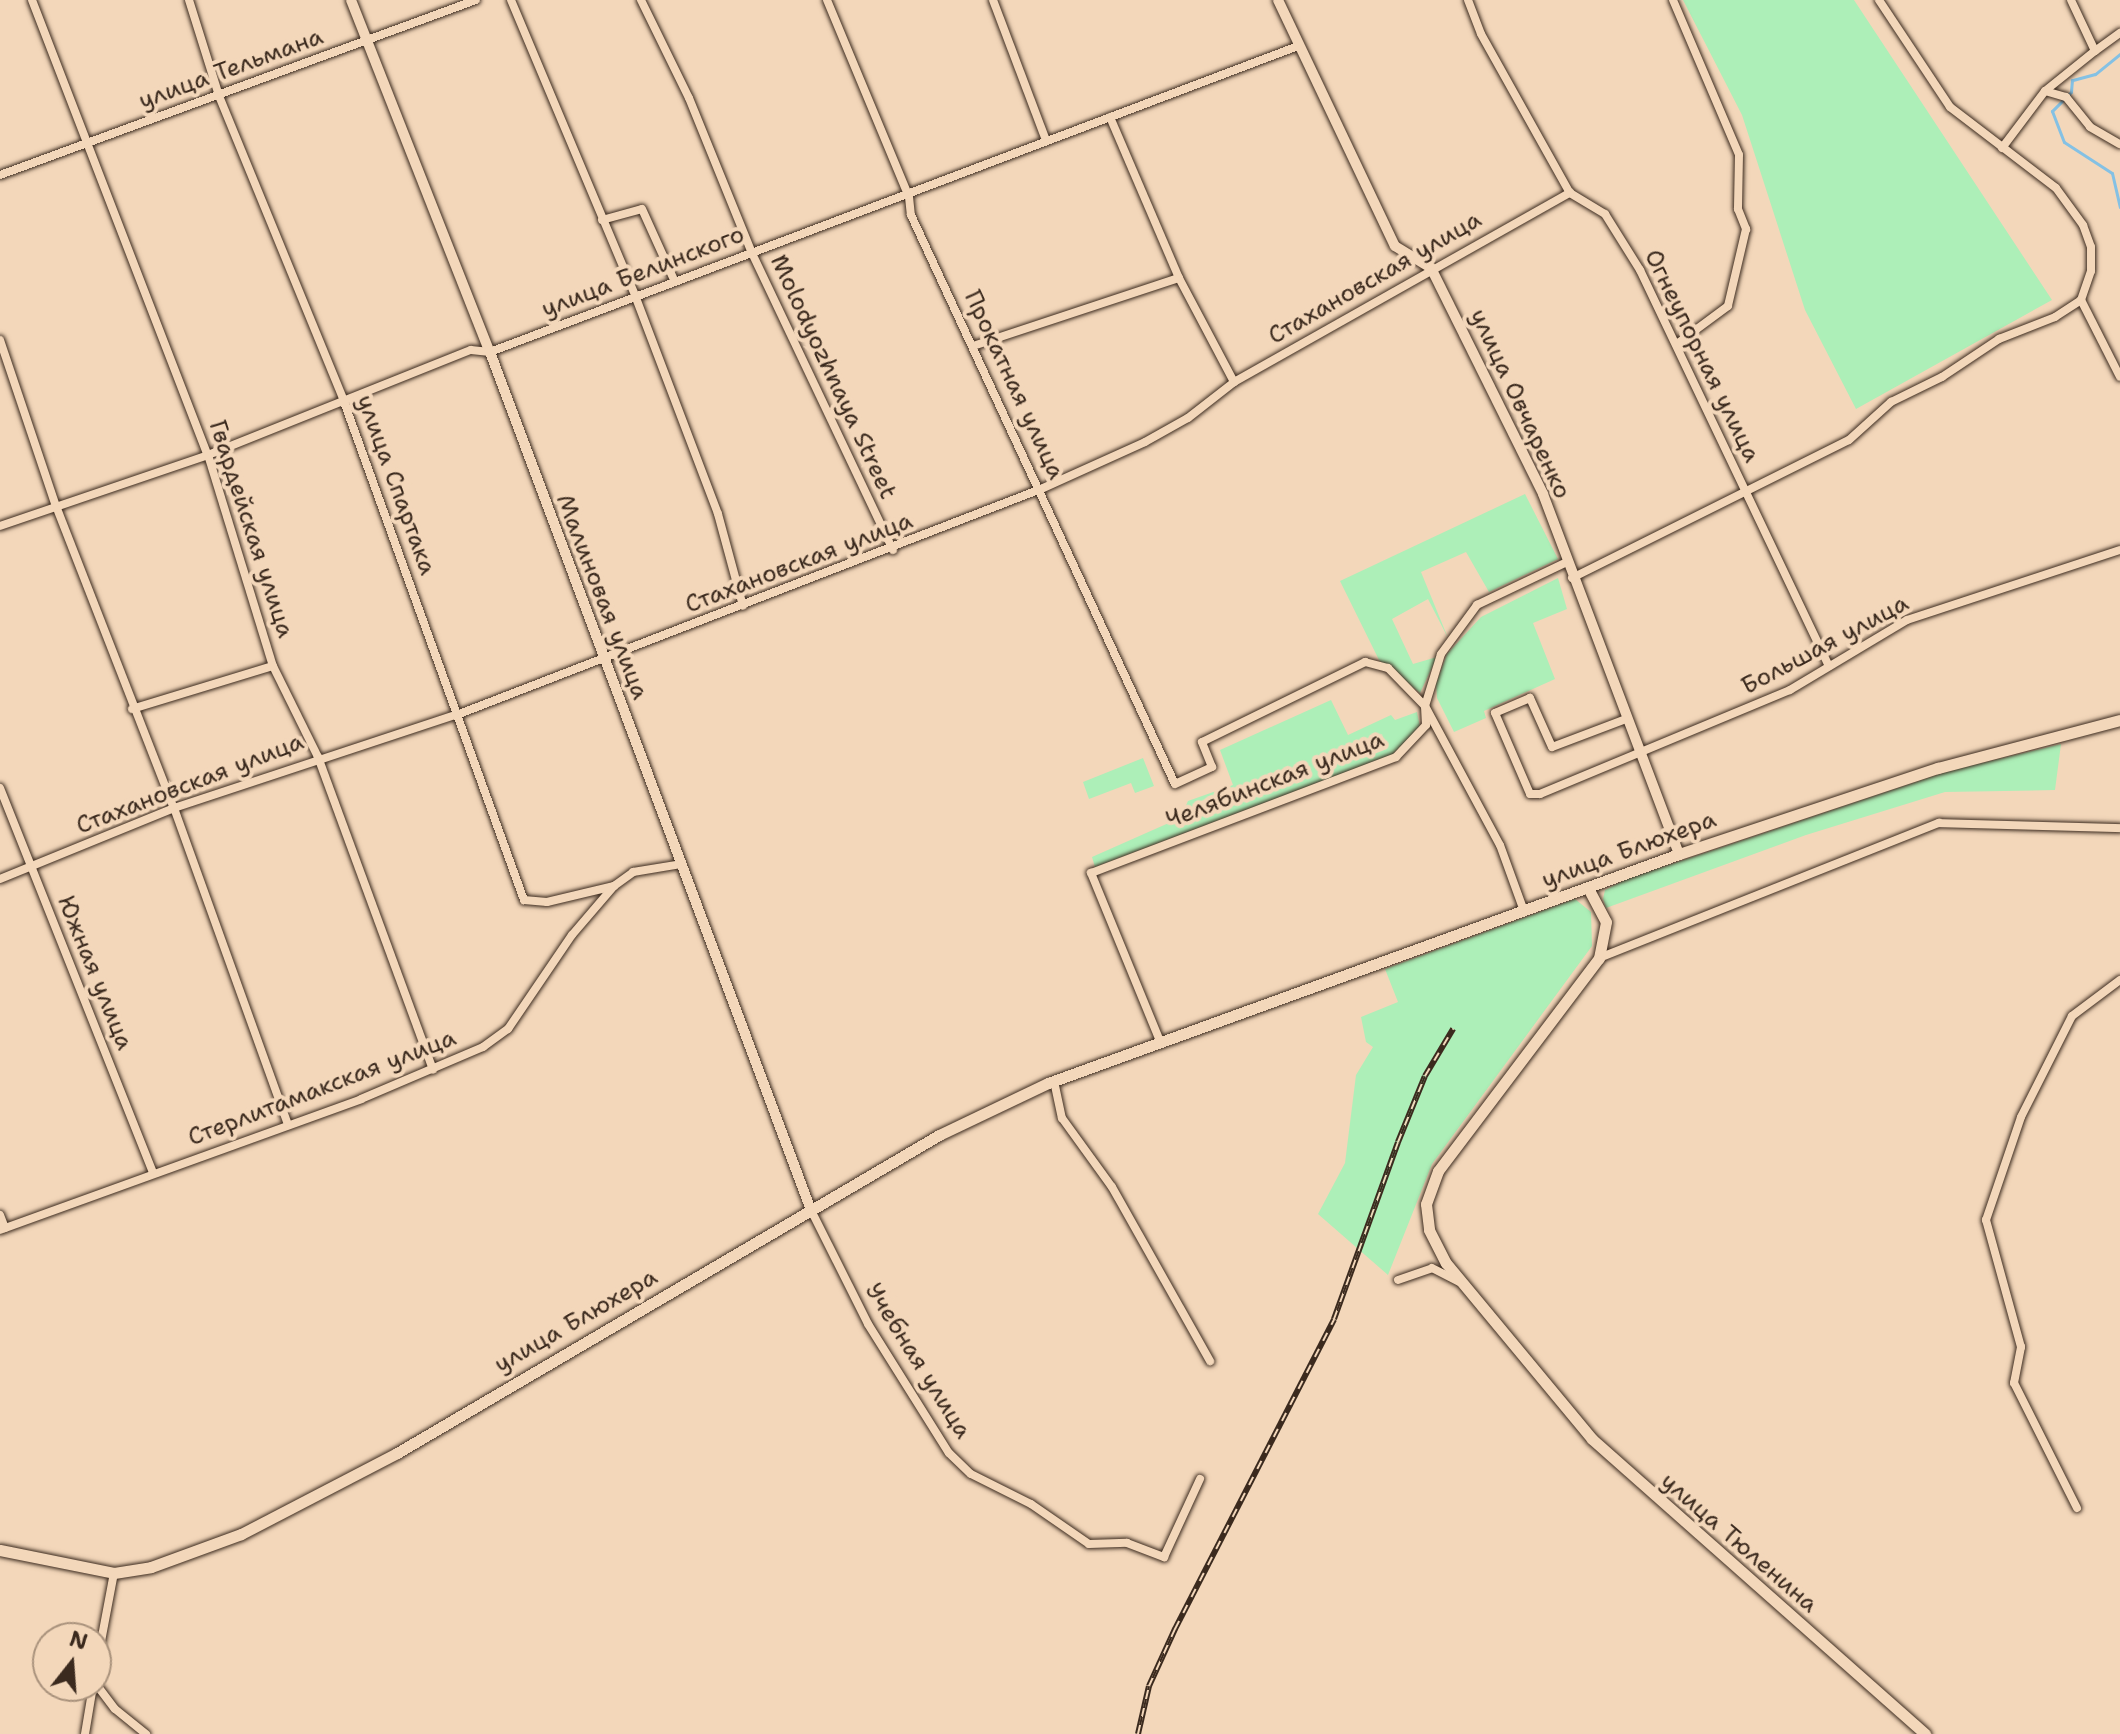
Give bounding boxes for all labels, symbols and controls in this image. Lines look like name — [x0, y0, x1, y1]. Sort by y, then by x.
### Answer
street label: улица Тельмана — [135, 22, 327, 116]
street label: Стахановская улица — [1263, 205, 1487, 351]
street label: улица Белинского — [538, 220, 748, 324]
street label: Огнеупорная улица — [1638, 245, 1766, 467]
street label: Molodyozhnaya Street — [764, 250, 902, 504]
street label: Прокатная улица — [958, 286, 1070, 484]
street label: улица Овчаренко — [1463, 304, 1577, 504]
street label: улица Спартака — [350, 391, 442, 579]
street label: Гвардейская улица — [202, 417, 300, 641]
street label: Малиновая улица — [550, 490, 654, 704]
street label: Стахановская улица — [681, 506, 917, 620]
street label: Большая улица — [1737, 589, 1913, 701]
street label: Челябинская улица — [1162, 725, 1388, 835]
street label: Стахановская улица — [72, 727, 308, 841]
street label: улица Блюхера — [1538, 805, 1720, 895]
street label: Южная улица — [51, 892, 139, 1054]
street label: Стерлитамакская улица — [184, 1024, 460, 1152]
street label: улица Блюхера — [489, 1263, 663, 1379]
street label: Учебная улица — [859, 1278, 977, 1444]
street label: улица Тюленина — [1655, 1467, 1823, 1619]
north arrow — [32, 1622, 112, 1702]
text: N — [66, 1624, 91, 1657]

